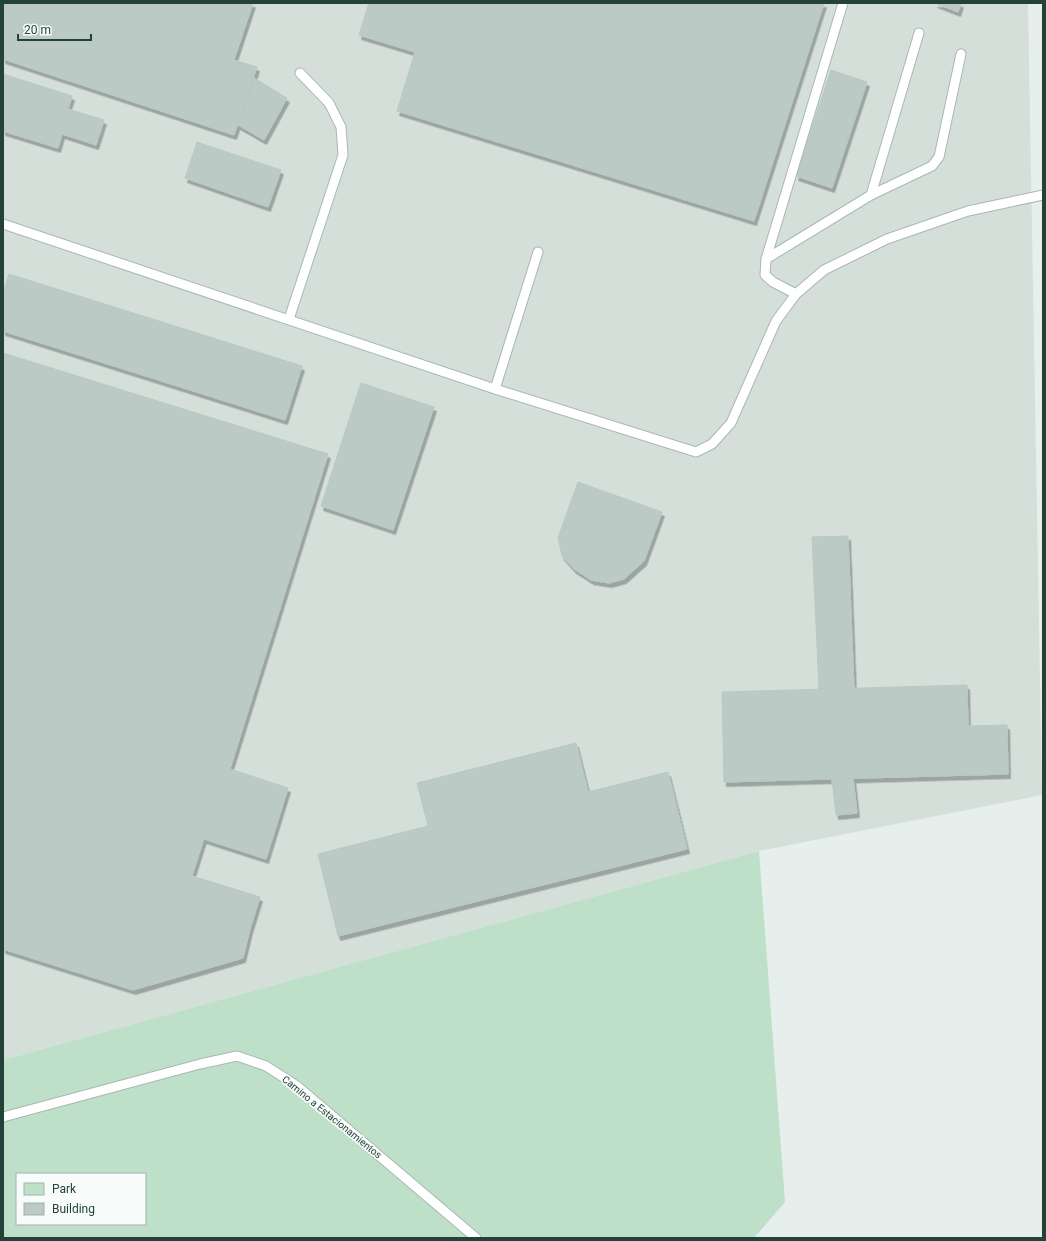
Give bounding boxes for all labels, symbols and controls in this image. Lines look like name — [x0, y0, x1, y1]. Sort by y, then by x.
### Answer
scale bar — [18, 16, 91, 42]
text: 20 m — [24, 23, 51, 37]
street label: Camino a Estacionamientos — [280, 1073, 384, 1161]
legend — [16, 1173, 146, 1225]
text: Park — [52, 1182, 77, 1196]
text: Building — [52, 1202, 95, 1216]

